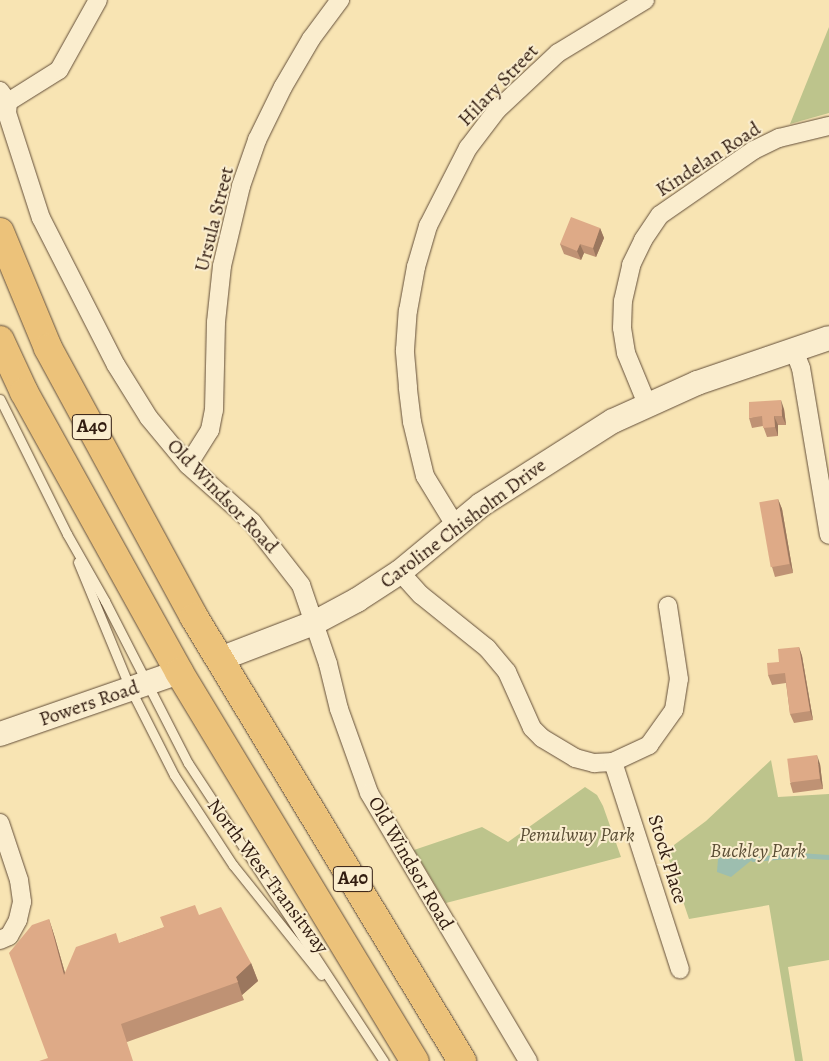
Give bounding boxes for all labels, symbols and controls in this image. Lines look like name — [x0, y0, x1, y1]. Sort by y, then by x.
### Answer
street label: Hilary Street — [453, 39, 543, 131]
street label: Kindelan Road — [651, 116, 765, 202]
street label: Ursula Street — [189, 164, 239, 274]
road number: A40 — [71, 411, 113, 444]
street label: Old Windsor Road — [162, 434, 284, 558]
street label: Caroline Chisholm Drive — [375, 453, 551, 593]
street label: Powers Road — [36, 675, 142, 731]
street label: Old Windsor Road — [363, 792, 459, 934]
street label: North West Transitway — [202, 794, 334, 958]
street label: Stock Place — [643, 812, 693, 906]
park label: Pemulwuy Park — [519, 822, 635, 846]
park label: Buckley Park — [710, 838, 806, 862]
road number: A40 — [332, 862, 374, 896]

